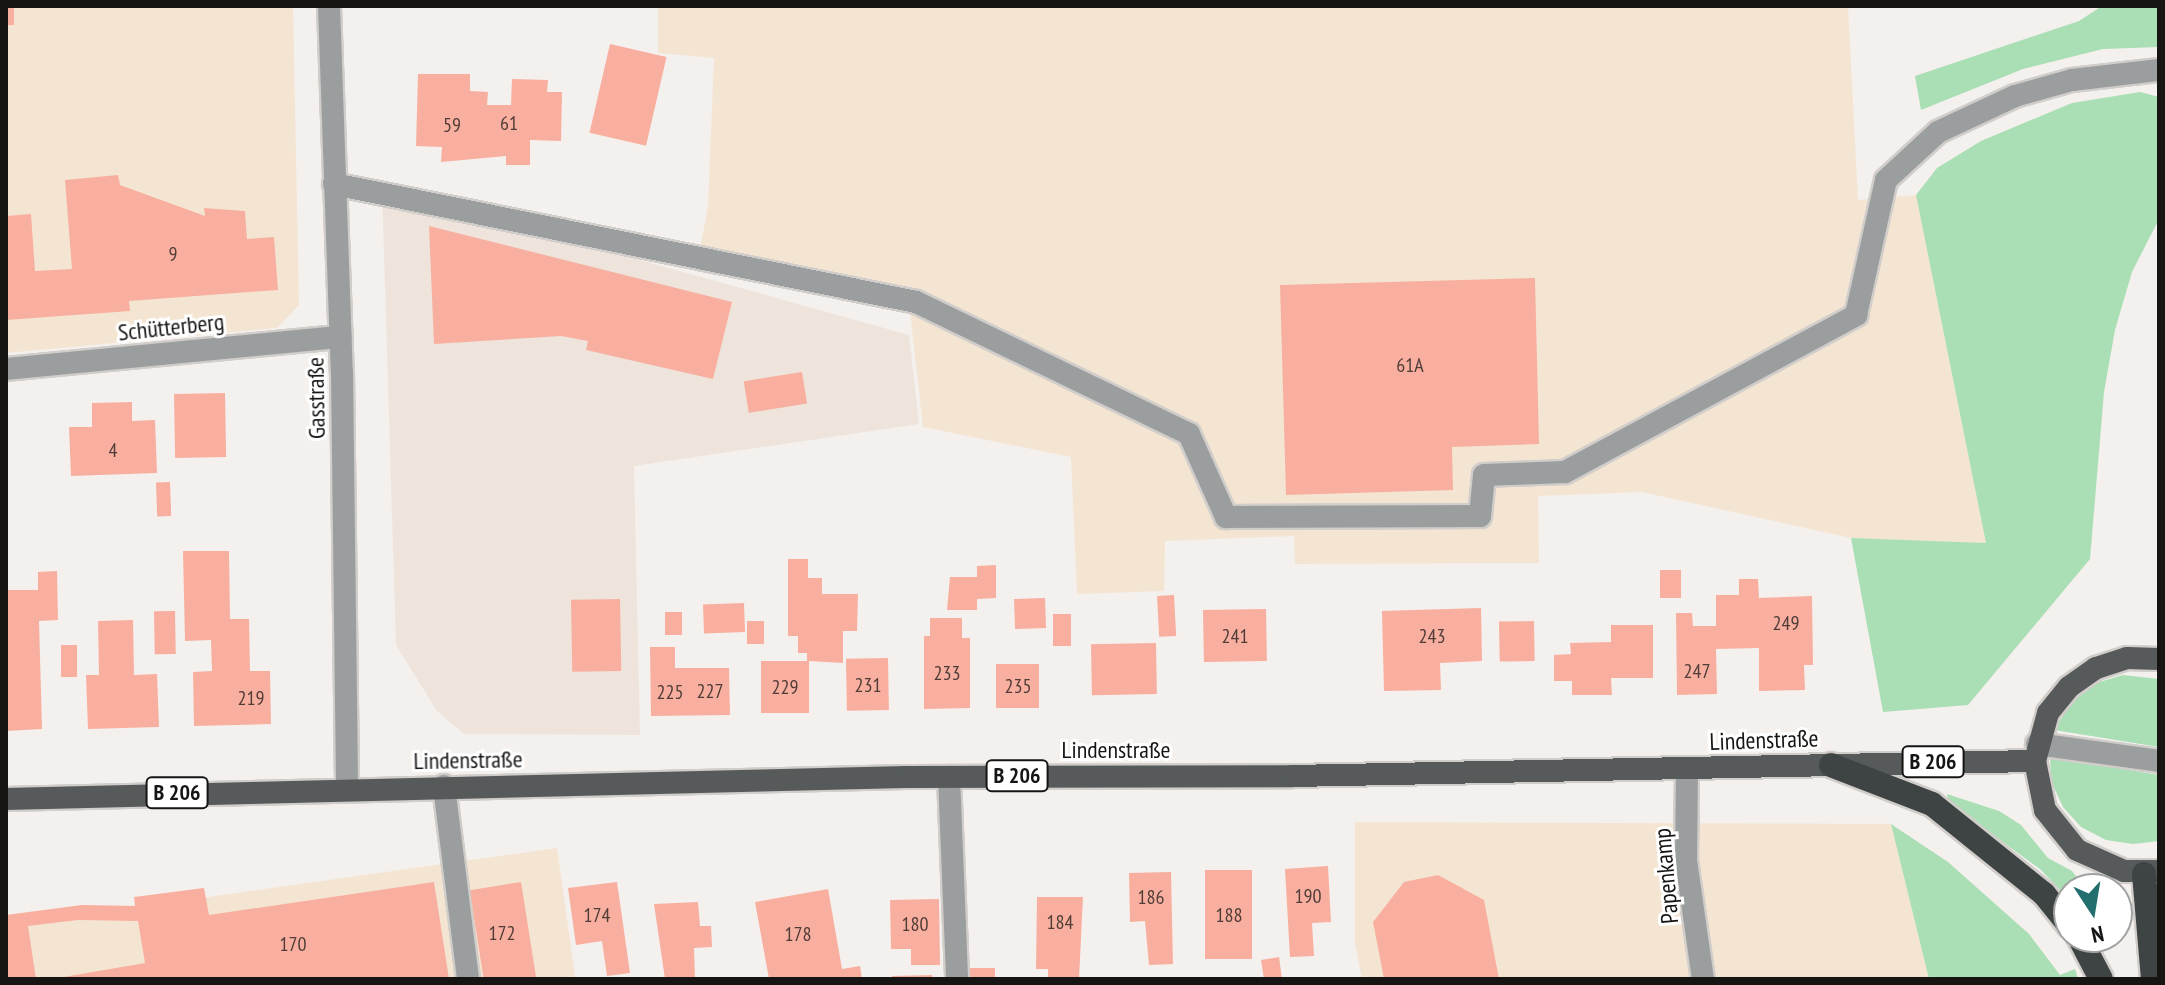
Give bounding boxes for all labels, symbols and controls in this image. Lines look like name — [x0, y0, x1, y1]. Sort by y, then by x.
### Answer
house number: 61 — [500, 111, 518, 135]
house number: 59 — [443, 113, 461, 137]
house number: 9 — [169, 242, 177, 266]
street label: Schütterberg — [117, 307, 225, 347]
house number: 61A — [1396, 353, 1424, 377]
street label: Gasstraße — [301, 357, 331, 439]
house number: 4 — [109, 438, 117, 462]
house number: 249 — [1773, 611, 1799, 635]
house number: 241 — [1222, 624, 1248, 648]
house number: 243 — [1419, 624, 1445, 648]
house number: 247 — [1684, 659, 1710, 683]
house number: 233 — [934, 661, 960, 685]
house number: 231 — [855, 673, 881, 697]
house number: 235 — [1005, 674, 1031, 698]
house number: 229 — [772, 675, 798, 699]
house number: 227 — [697, 679, 723, 703]
house number: 225 — [657, 680, 683, 704]
house number: 219 — [238, 686, 264, 710]
street label: Lindenstraße — [1709, 724, 1819, 756]
street label: Lindenstraße — [1061, 736, 1171, 764]
road number: B 206 — [1901, 744, 1965, 780]
street label: Lindenstraße — [413, 745, 523, 775]
road number: B 206 — [985, 758, 1049, 794]
road number: B 206 — [145, 775, 209, 811]
street label: Papenkamp — [1647, 827, 1685, 925]
north arrow — [2053, 873, 2133, 953]
house number: 190 — [1295, 884, 1321, 908]
house number: 186 — [1138, 885, 1164, 909]
house number: 174 — [584, 903, 610, 927]
house number: 188 — [1216, 903, 1242, 927]
house number: 184 — [1047, 910, 1073, 934]
house number: 180 — [902, 912, 928, 936]
text: N — [2089, 920, 2106, 949]
house number: 172 — [489, 921, 515, 945]
house number: 178 — [785, 922, 811, 946]
house number: 170 — [280, 932, 306, 956]

